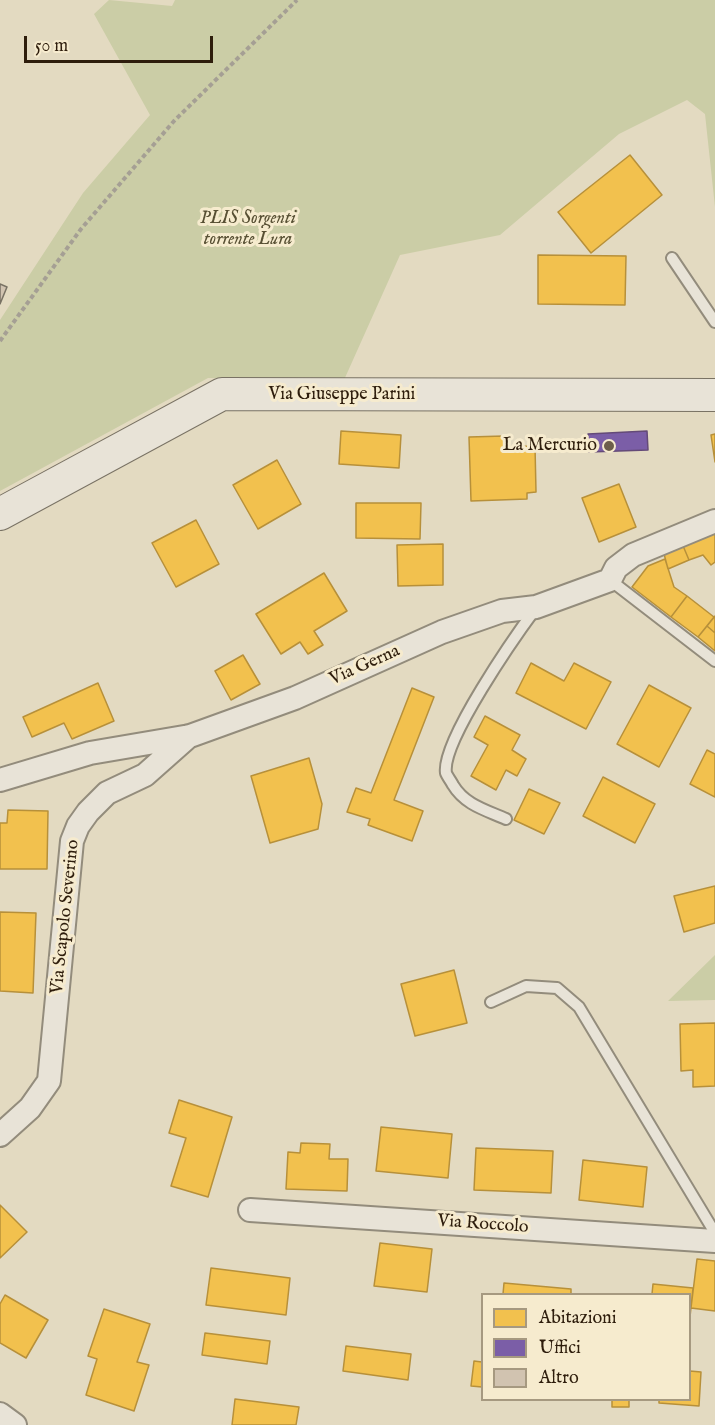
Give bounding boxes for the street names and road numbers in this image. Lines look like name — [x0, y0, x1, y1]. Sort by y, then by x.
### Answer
street label: Via Giuseppe Parini — [269, 384, 415, 406]
street label: Via Gerna — [326, 641, 404, 691]
street label: Via Scapolo Severino — [47, 839, 85, 995]
street label: Via Roccolo — [437, 1211, 529, 1239]

